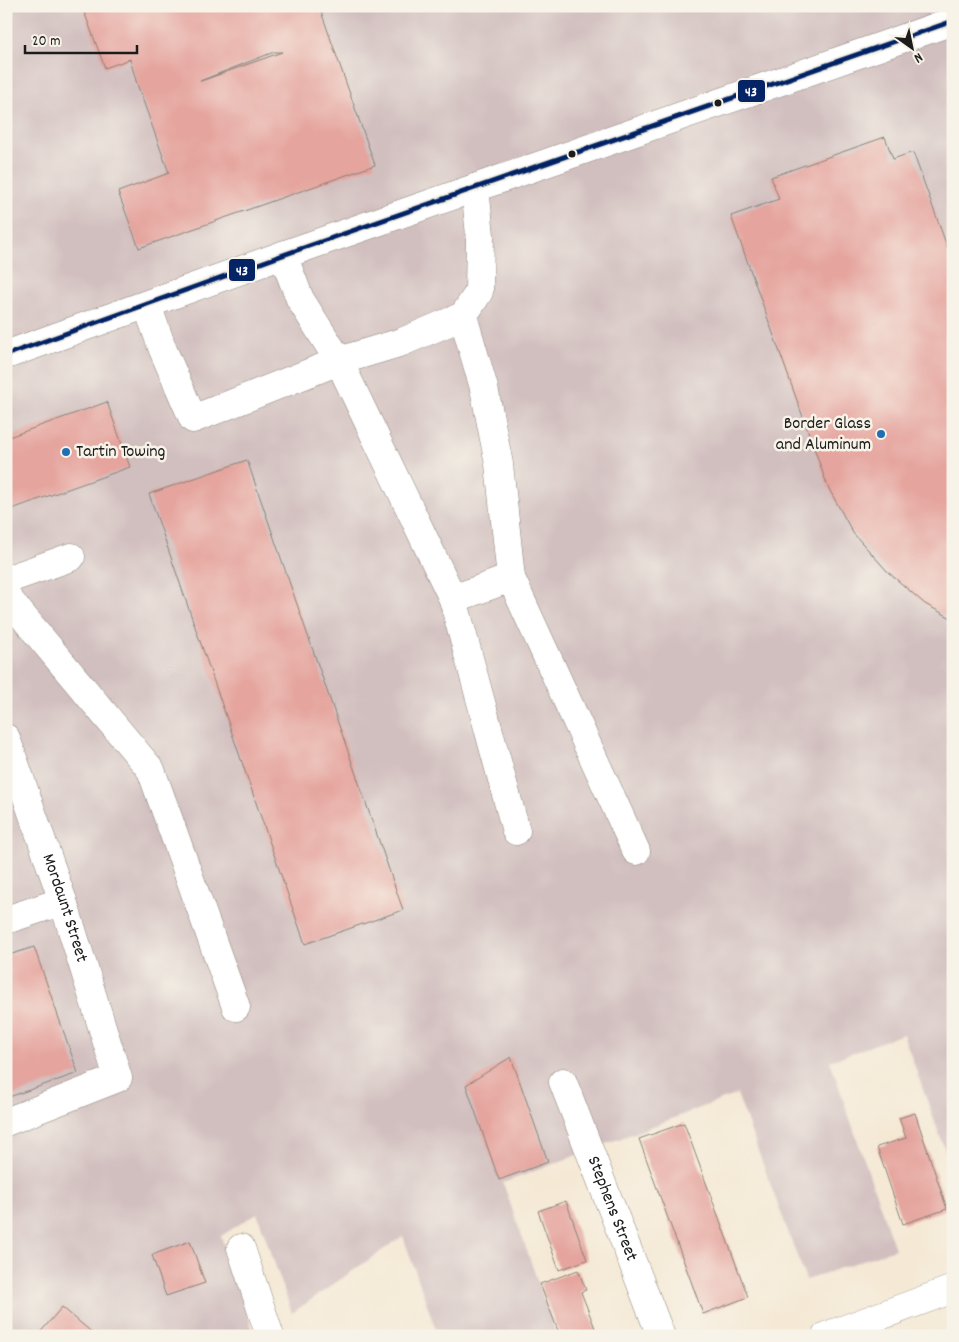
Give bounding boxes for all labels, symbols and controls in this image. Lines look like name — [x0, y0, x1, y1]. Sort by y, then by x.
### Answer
scale bar — [25, 22, 138, 54]
north arrow — [886, 22, 936, 72]
text: 20 m — [32, 31, 60, 53]
text: N — [910, 47, 926, 68]
line badge: 43 — [737, 79, 766, 103]
text: 43 — [745, 83, 757, 103]
unlabelled marker — [713, 98, 723, 108]
unlabelled marker — [567, 149, 577, 159]
line badge: 43 — [228, 258, 256, 282]
text: 43 — [236, 262, 248, 282]
place label: Border Glass and Aluminum — [776, 412, 871, 458]
marker: Border Glass and Aluminum — [875, 428, 887, 440]
place label: Tartin Towing — [76, 440, 165, 465]
marker: Tartin Towing — [60, 446, 72, 458]
street label: Mordaunt Street — [35, 851, 94, 966]
street label: Stephens Street — [580, 1153, 644, 1265]

